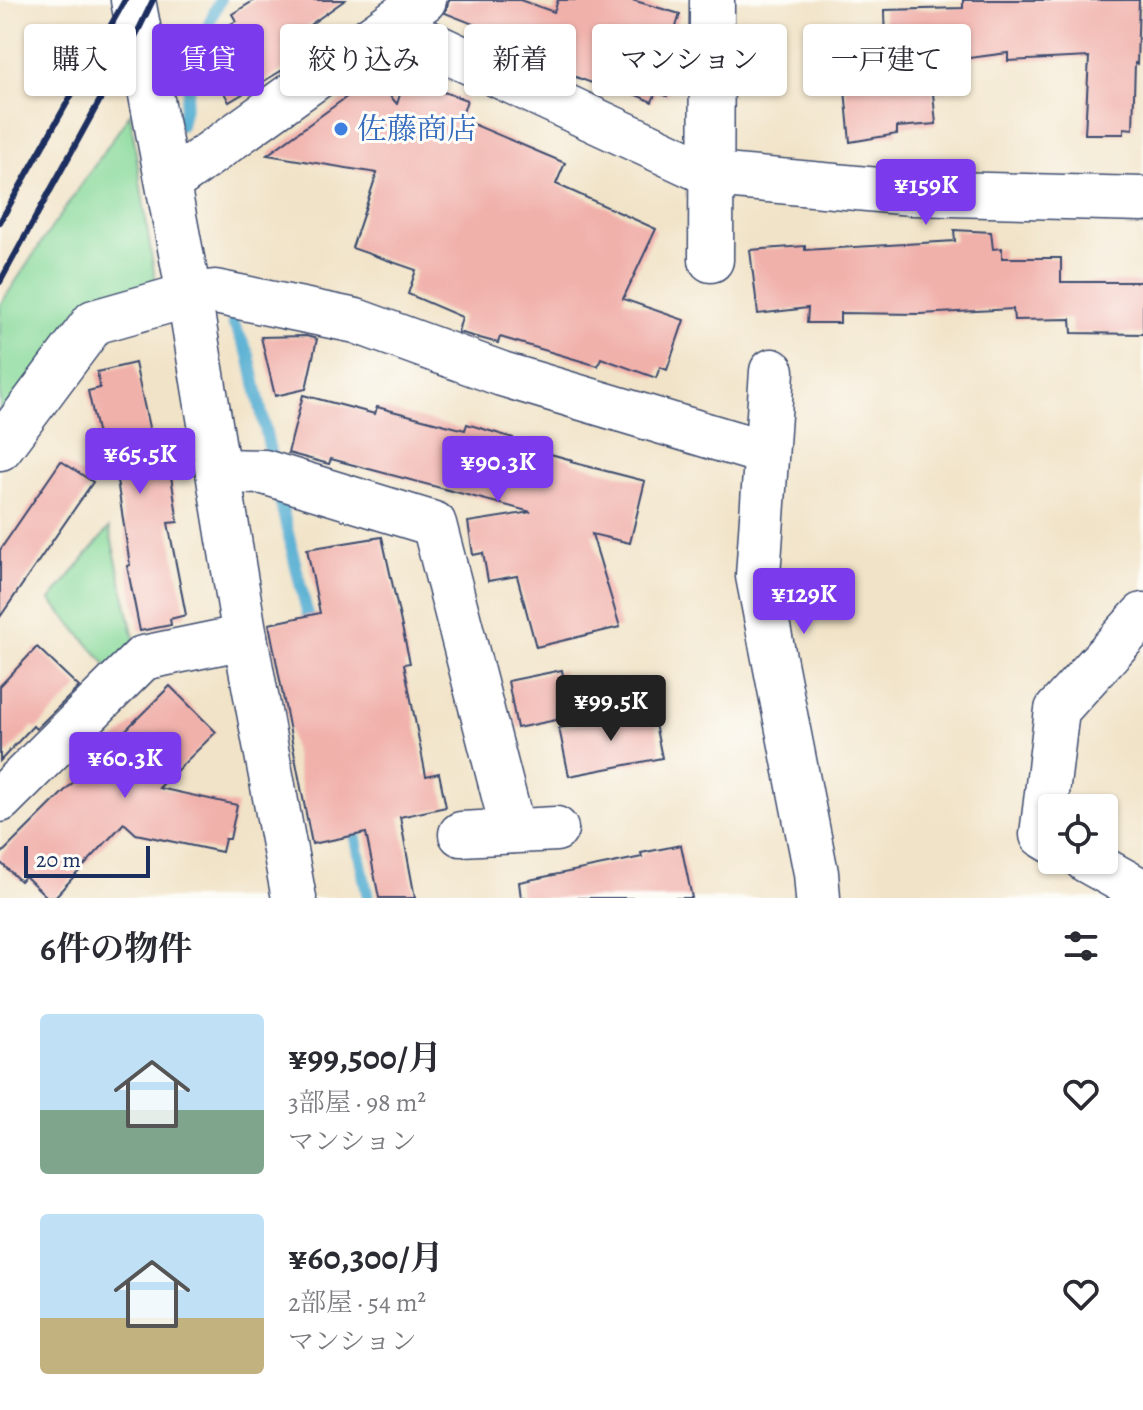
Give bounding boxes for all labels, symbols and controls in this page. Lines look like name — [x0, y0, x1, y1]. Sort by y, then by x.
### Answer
chip: 購入 — [24, 24, 136, 96]
chip: 賃貸 — [152, 24, 264, 96]
chip: 絞り込み — [280, 24, 448, 96]
chip: 新着 — [464, 24, 576, 96]
chip: マンション — [592, 24, 787, 96]
chip: 一戸建て — [803, 24, 971, 96]
place label: 佐藤商店 — [357, 109, 477, 149]
marker: 佐藤商店 — [332, 120, 350, 138]
pin: ¥159K — [870, 159, 982, 227]
text: ¥159K — [894, 167, 958, 202]
pin: ¥65.5K — [75, 428, 205, 496]
text: ¥65.5K — [103, 436, 177, 471]
pin: ¥90.3K — [433, 436, 563, 504]
text: ¥90.3K — [460, 444, 536, 479]
pin: ¥129K — [748, 568, 860, 636]
text: ¥129K — [771, 576, 837, 611]
pin: ¥99.5K — [546, 675, 676, 743]
text: ¥99.5K — [574, 683, 648, 718]
pin: ¥60.3K — [60, 732, 190, 800]
text: ¥60.3K — [87, 740, 163, 775]
map controls — [1038, 794, 1118, 874]
button: locate — [1038, 794, 1118, 874]
scale bar — [24, 842, 150, 878]
text: 20 m — [36, 845, 81, 875]
icon: filters — [1059, 924, 1103, 968]
text: 6件の物件 — [40, 925, 192, 972]
text: ¥99,500/月 — [288, 1034, 442, 1081]
icon: home — [104, 1046, 200, 1142]
icon: heart — [1059, 1072, 1103, 1116]
text: 3部屋 · 98 m² — [288, 1085, 426, 1120]
text: マンション — [288, 1124, 417, 1159]
text: ¥60,300/月 — [288, 1234, 444, 1281]
icon: home — [104, 1246, 200, 1342]
icon: heart — [1059, 1272, 1103, 1316]
text: 2部屋 · 54 m² — [288, 1285, 426, 1320]
text: マンション — [288, 1324, 417, 1359]

